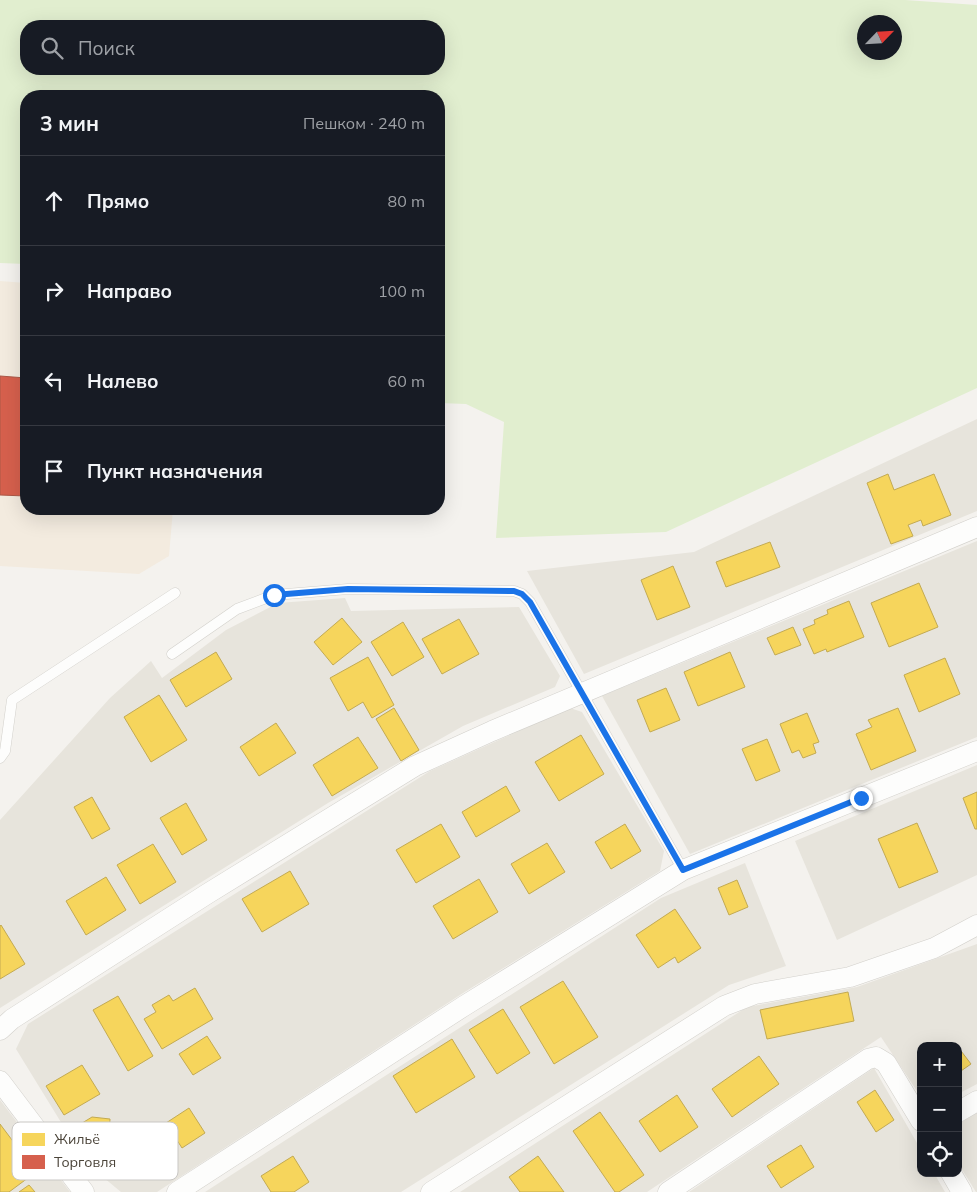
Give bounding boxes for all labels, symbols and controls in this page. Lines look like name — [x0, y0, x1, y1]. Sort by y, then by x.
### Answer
north arrow — [857, 15, 902, 60]
search box — [20, 20, 445, 75]
icon: search — [38, 34, 66, 62]
text: Поиск — [78, 36, 135, 60]
text: 3 мин — [40, 110, 99, 136]
text: Пешком · 240 m — [303, 113, 425, 133]
icon: ahead — [40, 187, 68, 215]
text: Прямо — [87, 189, 149, 213]
text: 80 m — [388, 191, 425, 211]
icon: right — [40, 277, 68, 305]
text: Направо — [87, 279, 172, 303]
text: 100 m — [378, 281, 425, 301]
icon: left — [40, 367, 68, 395]
text: Налево — [87, 369, 159, 393]
text: 60 m — [388, 371, 425, 391]
icon: arrive — [40, 457, 68, 485]
text: Пункт назначения — [87, 459, 263, 483]
route start — [263, 584, 286, 607]
route end — [850, 787, 873, 810]
map controls — [917, 1042, 962, 1177]
button: + — [917, 1042, 962, 1087]
button: − — [917, 1087, 962, 1132]
legend — [12, 1122, 178, 1180]
text: Жильё — [54, 1130, 100, 1148]
button: locate — [917, 1132, 962, 1177]
text: Торговля — [54, 1153, 116, 1171]

